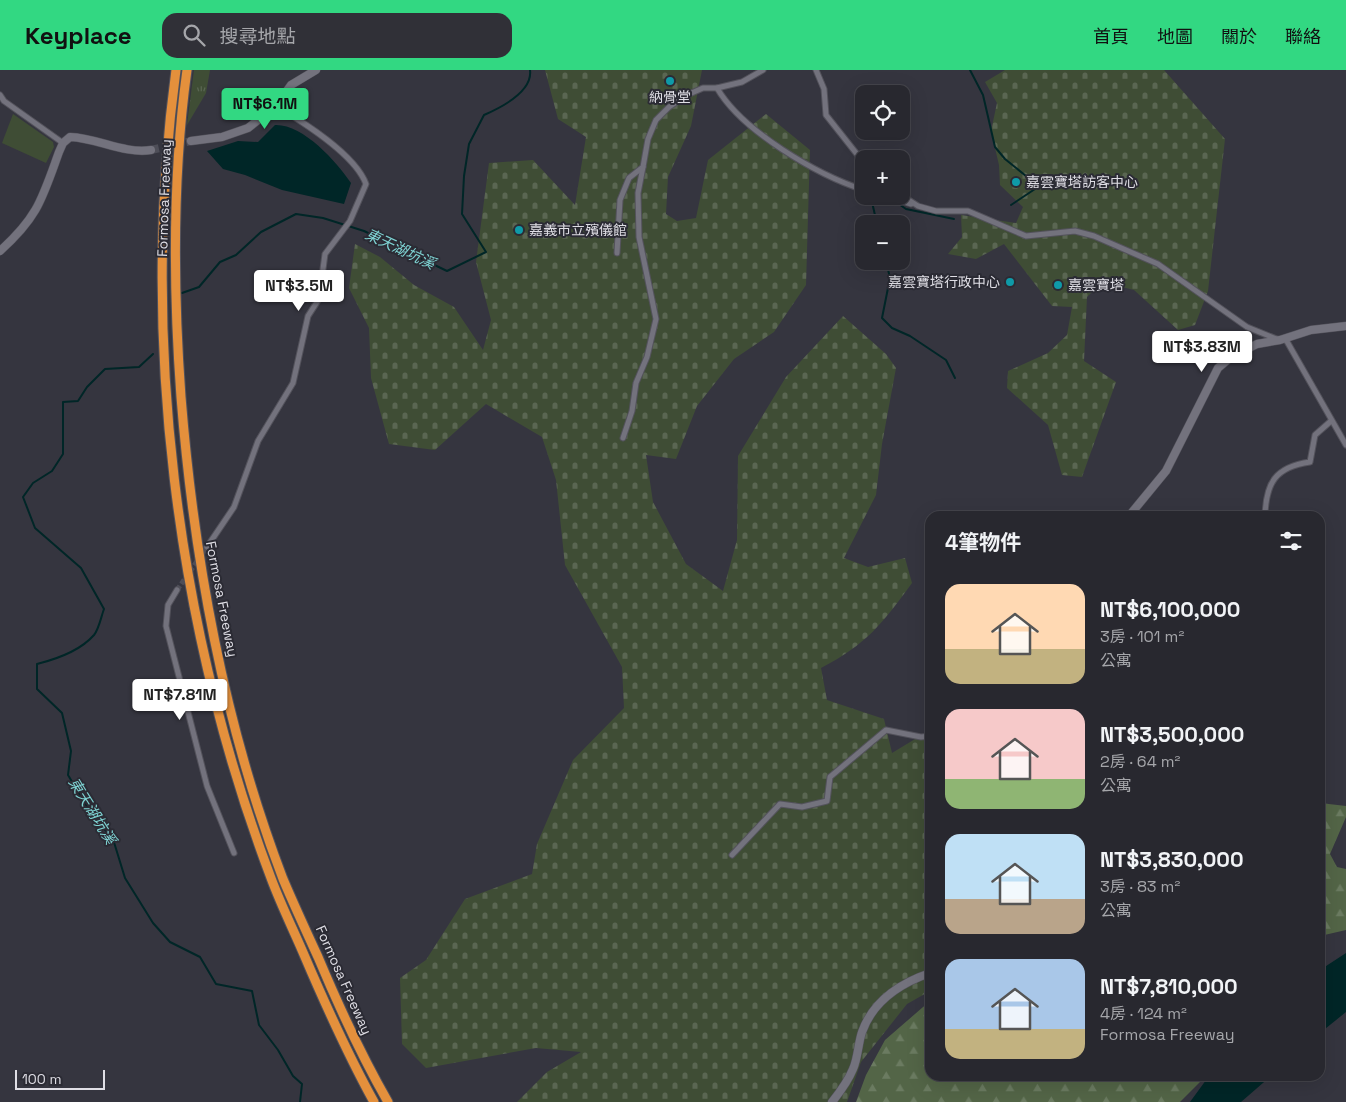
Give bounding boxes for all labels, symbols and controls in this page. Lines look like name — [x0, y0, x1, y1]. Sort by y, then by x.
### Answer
search box — [162, 13, 512, 58]
text: Keyplace — [25, 20, 132, 51]
icon: search — [180, 21, 208, 49]
text: 搜尋地點 — [220, 24, 296, 49]
text: 首頁 — [1093, 25, 1129, 48]
text: 地圖 — [1157, 25, 1193, 48]
text: 關於 — [1221, 25, 1257, 48]
text: 聯絡 — [1285, 25, 1321, 48]
marker: 納骨堂 — [664, 75, 676, 87]
map controls — [855, 85, 910, 270]
button: locate — [855, 85, 910, 140]
pin: NT$6.1M — [219, 88, 311, 130]
place label: 納骨堂 — [649, 88, 691, 106]
text: NT$6.1M — [233, 93, 297, 114]
street label: Formosa Freeway — [153, 139, 175, 257]
button: + — [855, 150, 910, 205]
place label: 嘉雲寶塔訪客中心 — [1026, 173, 1138, 191]
marker: 嘉雲寶塔訪客中心 — [1010, 176, 1022, 188]
button: − — [855, 215, 910, 270]
place label: 嘉義市立殯儀館 — [529, 221, 627, 239]
water label: 東天湖坑溪 — [362, 224, 440, 274]
marker: 嘉義市立殯儀館 — [513, 224, 525, 236]
pin: NT$3.5M — [253, 270, 345, 312]
place label: 嘉雲寶塔行政中心 — [888, 273, 1000, 291]
text: NT$3.5M — [265, 275, 333, 296]
marker: 嘉雲寶塔行政中心 — [1004, 276, 1016, 288]
place label: 嘉雲寶塔 — [1068, 276, 1124, 294]
marker: 嘉雲寶塔 — [1052, 279, 1064, 291]
pin: NT$3.83M — [1150, 330, 1254, 373]
text: NT$3.83M — [1163, 336, 1241, 357]
icon: filters — [1277, 527, 1305, 555]
text: 4筆物件 — [945, 529, 1021, 556]
street label: Formosa Freeway — [202, 540, 242, 658]
text: NT$6,100,000 — [1100, 596, 1240, 623]
icon: home — [985, 604, 1045, 664]
text: 3房 · 101 m² — [1100, 626, 1184, 647]
text: 公寓 — [1100, 650, 1132, 671]
pin: NT$7.81M — [128, 678, 232, 721]
text: NT$7.81M — [143, 684, 217, 705]
text: NT$3,500,000 — [1100, 721, 1244, 748]
icon: home — [985, 729, 1045, 789]
text: 2房 · 64 m² — [1100, 751, 1180, 772]
water label: 東天湖坑溪 — [64, 774, 121, 849]
text: 公寓 — [1100, 775, 1132, 796]
text: NT$3,830,000 — [1100, 846, 1244, 873]
icon: home — [985, 854, 1045, 914]
text: 3房 · 83 m² — [1100, 876, 1180, 897]
text: 公寓 — [1100, 900, 1132, 921]
street label: Formosa Freeway — [312, 923, 376, 1037]
text: NT$7,810,000 — [1100, 973, 1238, 1000]
icon: home — [985, 979, 1045, 1039]
text: 4房 · 124 m² — [1100, 1003, 1187, 1024]
text: Formosa Freeway — [1100, 1024, 1234, 1045]
scale bar — [15, 1067, 105, 1090]
text: 100 m — [22, 1070, 61, 1088]

